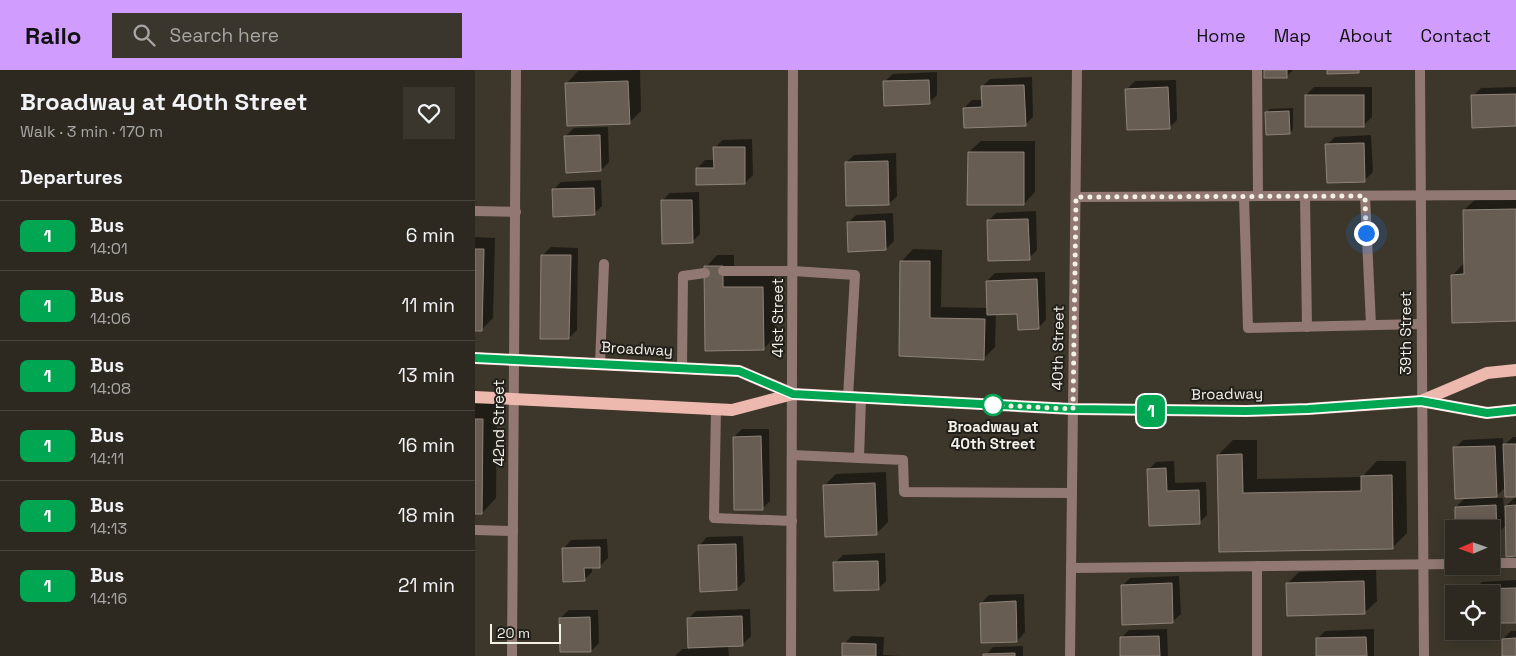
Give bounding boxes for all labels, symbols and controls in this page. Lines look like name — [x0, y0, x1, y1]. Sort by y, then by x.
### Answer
search box — [112, 13, 462, 58]
text: Railo — [25, 20, 82, 51]
icon: search — [130, 21, 158, 49]
text: Search here — [170, 23, 279, 48]
text: Home — [1197, 24, 1246, 47]
text: Map — [1274, 24, 1311, 47]
text: About — [1339, 24, 1393, 47]
text: Contact — [1421, 24, 1491, 47]
text: Broadway at 40th Street — [20, 86, 307, 117]
button: heart — [403, 87, 455, 139]
text: Walk · 3 min · 170 m — [20, 121, 163, 142]
text: Departures — [20, 165, 123, 190]
text: Bus — [90, 213, 124, 238]
your location — [1354, 221, 1379, 246]
text: 6 min — [406, 223, 455, 248]
text: 1 — [43, 224, 52, 247]
text: 14:01 — [90, 238, 128, 259]
street label: 41st Street — [768, 278, 787, 358]
text: Bus — [90, 283, 124, 308]
street label: 39th Street — [1396, 291, 1415, 375]
text: 11 min — [402, 293, 455, 318]
text: 1 — [43, 294, 52, 317]
street label: 40th Street — [1047, 305, 1068, 391]
text: 14:06 — [90, 308, 131, 329]
street label: Broadway — [601, 337, 674, 360]
text: Bus — [90, 353, 124, 378]
text: 13 min — [398, 363, 455, 388]
text: 1 — [43, 364, 52, 387]
text: 14:08 — [90, 378, 131, 399]
street label: 42nd Street — [489, 379, 508, 466]
street label: Broadway — [1191, 383, 1263, 404]
marker: Broadway at 40th Street — [982, 394, 1004, 416]
line badge: 1 — [1135, 395, 1167, 427]
text: 1 — [1147, 399, 1155, 422]
place label: Broadway at 40th Street — [947, 417, 1039, 453]
text: Bus — [90, 423, 124, 448]
text: 16 min — [398, 433, 455, 458]
text: 1 — [43, 434, 52, 457]
text: 14:11 — [90, 448, 124, 469]
text: Bus — [90, 493, 124, 518]
text: 18 min — [398, 503, 455, 528]
text: 1 — [43, 504, 52, 527]
text: 14:13 — [90, 518, 127, 539]
north arrow — [1445, 520, 1500, 575]
map controls — [1445, 520, 1500, 640]
text: Bus — [90, 563, 124, 588]
text: 21 min — [398, 573, 455, 598]
text: 1 — [43, 574, 52, 597]
button: locate — [1445, 585, 1500, 640]
text: 14:16 — [90, 588, 127, 609]
scale bar — [490, 621, 561, 644]
text: 20 m — [497, 624, 530, 642]

